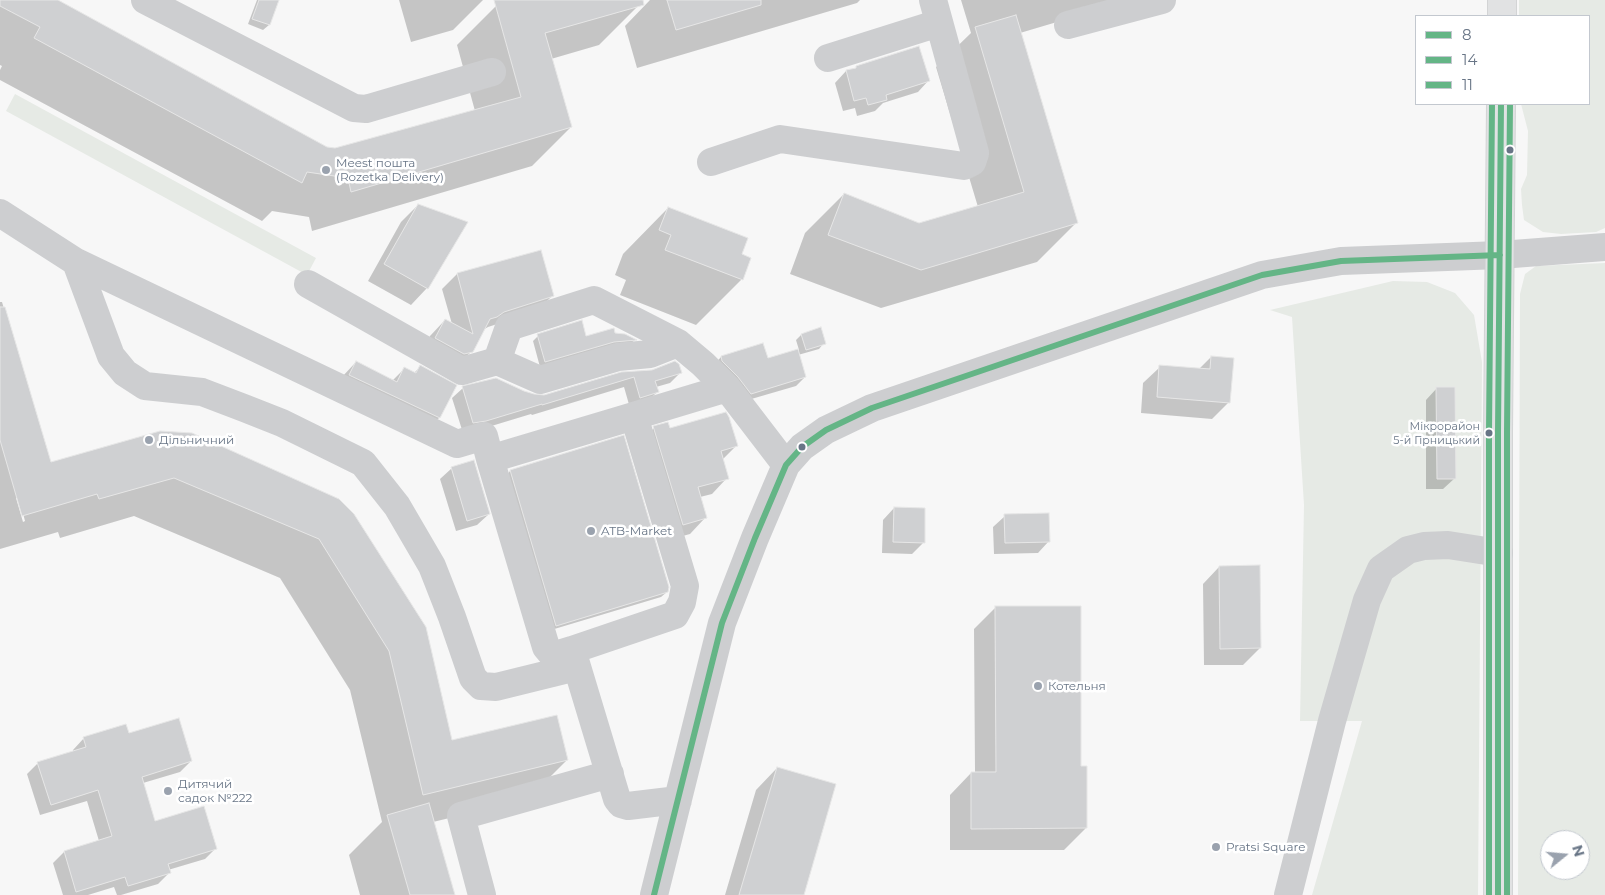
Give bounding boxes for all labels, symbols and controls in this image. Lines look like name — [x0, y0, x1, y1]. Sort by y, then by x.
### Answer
legend — [1415, 15, 1590, 105]
text: 8 — [1462, 25, 1472, 44]
text: 14 — [1462, 50, 1477, 69]
text: 11 — [1462, 75, 1473, 94]
unlabelled marker — [1505, 145, 1515, 155]
place label: Meest пошта (Rozetka Delivery) — [336, 156, 444, 184]
marker: Meest пошта (Rozetka Delivery) — [320, 164, 332, 176]
place label: Мікрорайон 5-й Гірницький — [1393, 420, 1480, 446]
marker: Мікрорайон 5-й Гірницький — [1484, 428, 1494, 438]
place label: Дільничний — [159, 433, 234, 447]
marker: Дільничний — [143, 434, 155, 446]
unlabelled marker — [797, 442, 807, 452]
place label: ATB-Market — [601, 524, 672, 538]
marker: ATB-Market — [585, 525, 597, 537]
place label: Котельня — [1048, 679, 1106, 693]
marker: Котельня — [1032, 680, 1044, 692]
place label: Дитячий садок №222 — [178, 777, 252, 805]
marker: Дитячий садок №222 — [162, 785, 174, 797]
north arrow — [1540, 830, 1590, 880]
place label: Pratsi Square — [1226, 840, 1305, 854]
marker: Pratsi Square — [1210, 841, 1222, 853]
text: N — [1568, 843, 1589, 859]

